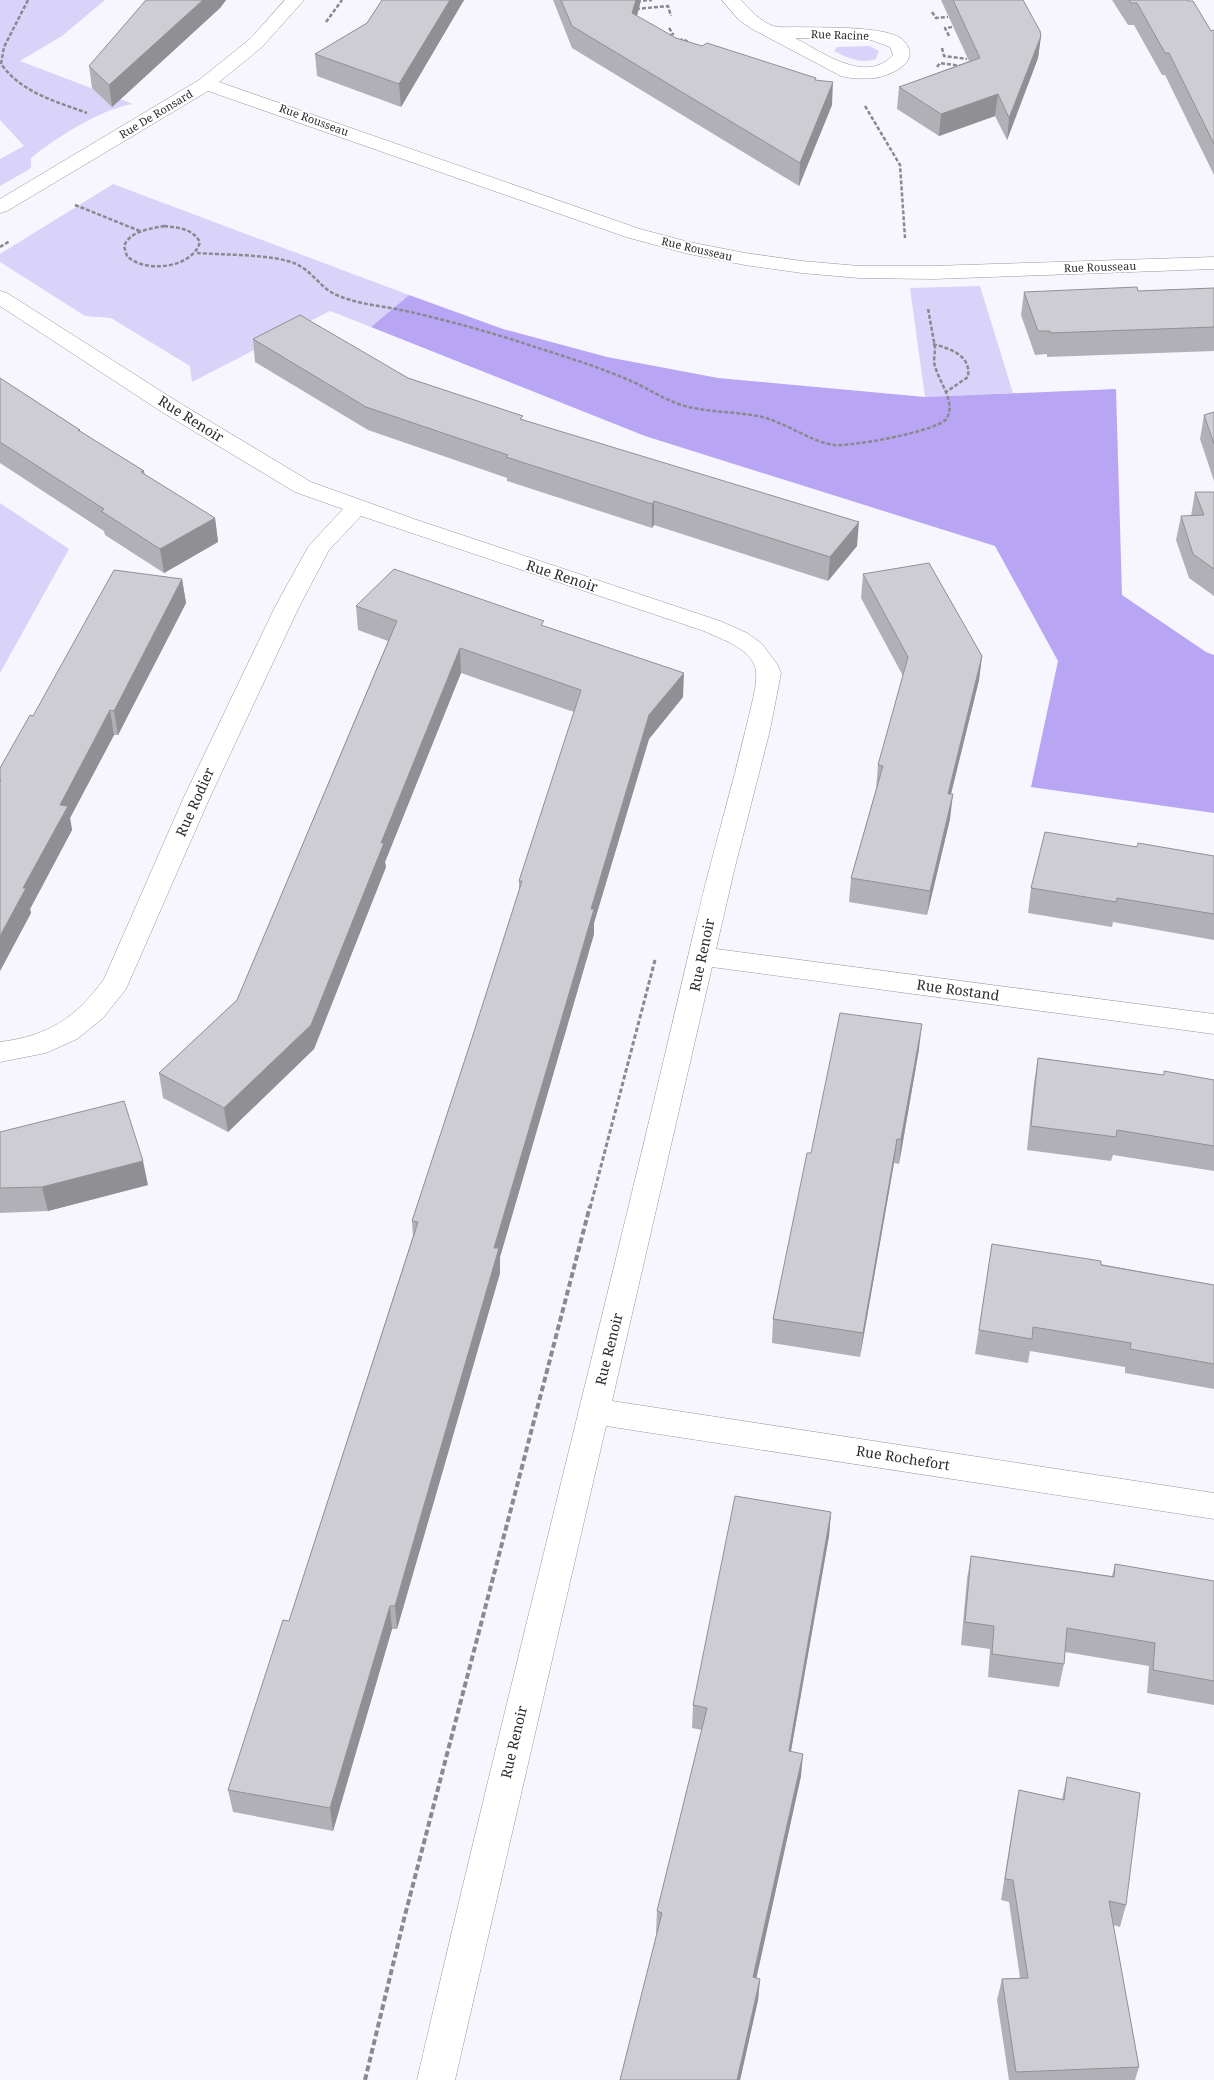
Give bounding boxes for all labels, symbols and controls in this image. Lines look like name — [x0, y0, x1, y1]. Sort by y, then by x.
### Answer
street label: Rue Racine — [811, 26, 870, 43]
street label: Rue De Ronsard — [116, 86, 196, 141]
street label: Rue Rousseau — [278, 100, 351, 139]
street label: Rue Rousseau — [660, 233, 734, 264]
street label: Rue Rousseau — [1064, 258, 1136, 275]
street label: Rue Renoir — [155, 391, 228, 446]
street label: Rue Renoir — [524, 555, 601, 596]
street label: Rue Rodier — [171, 764, 218, 839]
street label: Rue Renoir — [685, 916, 719, 993]
street label: Rue Rostand — [916, 974, 1001, 1005]
street label: Rue Renoir — [590, 1310, 627, 1387]
street label: Rue Rochefort — [855, 1441, 951, 1474]
street label: Rue Renoir — [496, 1703, 531, 1780]

